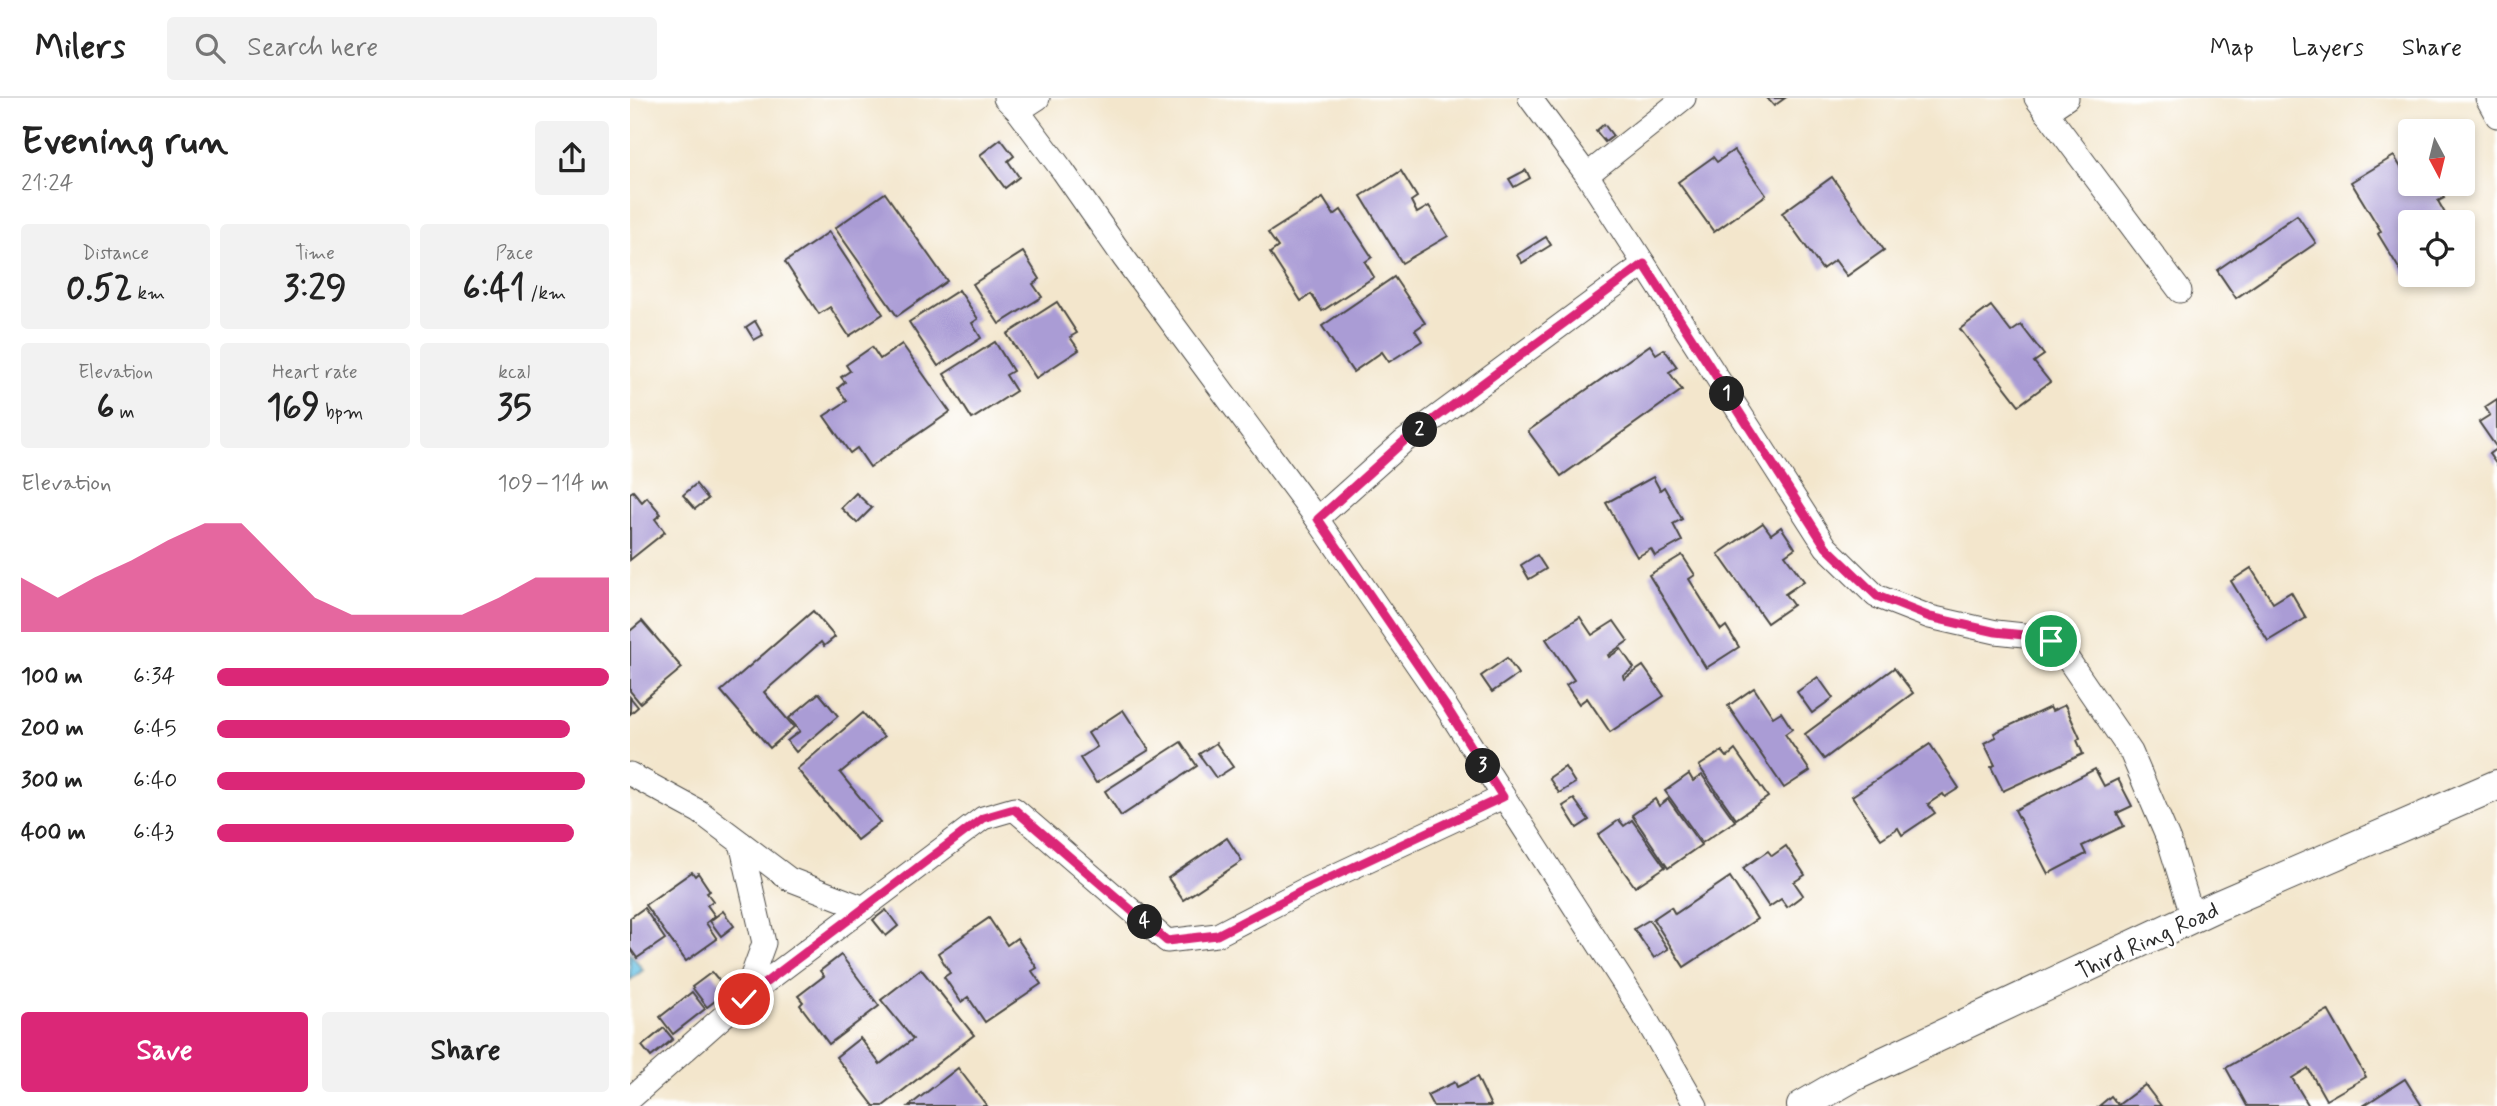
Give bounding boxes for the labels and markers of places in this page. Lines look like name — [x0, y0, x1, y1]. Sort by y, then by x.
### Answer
pin: 1 — [1710, 376, 1744, 412]
pin: 2 — [1402, 412, 1438, 448]
pin — [2021, 611, 2081, 671]
pin: 3 — [1466, 748, 1500, 784]
pin: 4 — [1128, 904, 1162, 940]
pin — [714, 969, 774, 1029]

